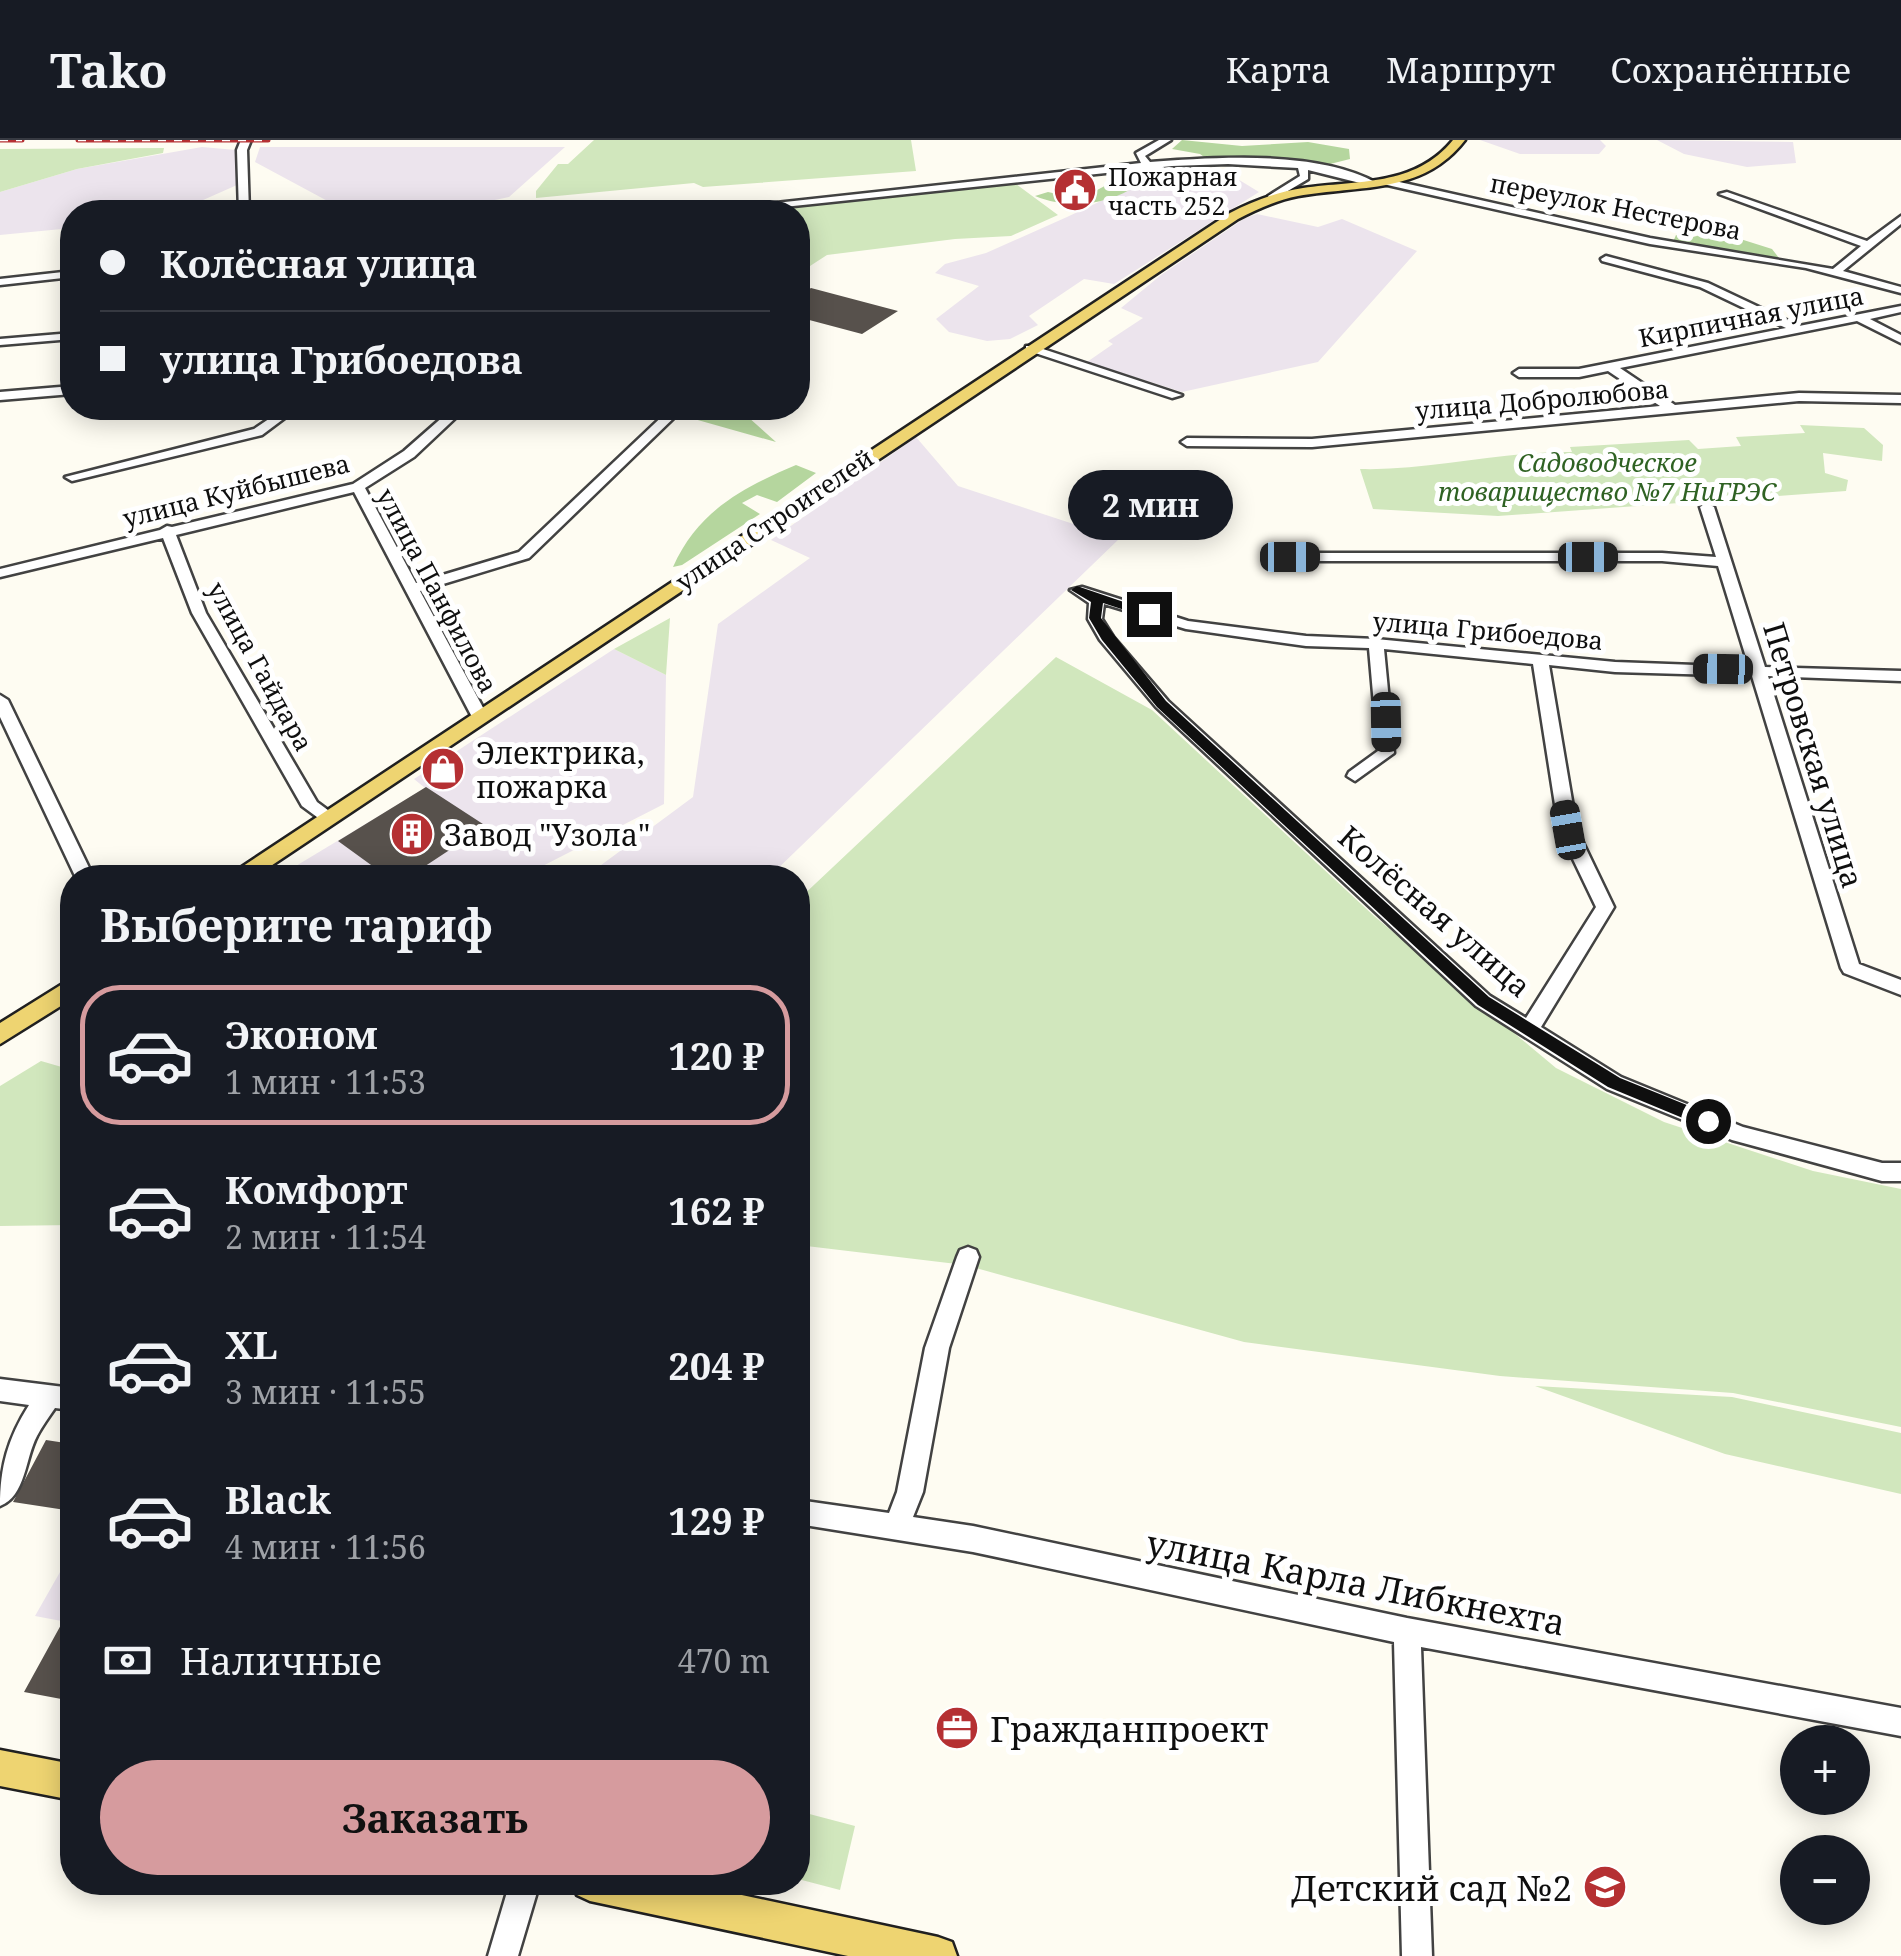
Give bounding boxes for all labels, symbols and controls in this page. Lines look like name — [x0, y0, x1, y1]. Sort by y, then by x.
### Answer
text: Tako — [50, 37, 168, 102]
text: Карта — [1226, 46, 1331, 93]
text: Маршрут — [1386, 46, 1555, 93]
text: Сохранённые — [1610, 46, 1851, 93]
place label: Пожарная часть 252 — [1108, 159, 1238, 222]
street label: переулок Нестерова — [1488, 165, 1744, 247]
public building icon: Пожарная часть 252 — [1052, 167, 1098, 213]
text: Колёсная улица — [160, 237, 478, 289]
street label: Кирпичная улица — [1636, 278, 1866, 354]
text: улица Грибоедова — [160, 333, 523, 385]
street label: улица Добролюбова — [1414, 371, 1670, 427]
street label: улица Строителей — [668, 440, 880, 598]
street label: улица Куйбышева — [119, 445, 353, 535]
park label: Садоводческое товарищество №7 НиГРЭС — [1438, 445, 1778, 508]
callout: 2 мин — [1066, 469, 1232, 539]
street label: улица Панфилова — [370, 482, 506, 698]
text: 2 мин — [1102, 483, 1199, 526]
car — [1260, 542, 1320, 572]
car — [1558, 542, 1618, 572]
street label: улица Гайдара — [200, 575, 322, 757]
route end — [1127, 592, 1172, 637]
street label: улица Грибоедова — [1371, 603, 1605, 657]
street label: Петровская улица — [1754, 617, 1874, 893]
car — [1693, 653, 1753, 685]
car — [1370, 692, 1402, 752]
place label: Электрика, пожарка — [476, 732, 645, 807]
shop icon: Электрика, пожарка — [420, 746, 466, 792]
car — [1548, 798, 1588, 862]
building icon: Завод "Узола" — [389, 811, 435, 857]
place label: Завод "Узола" — [444, 814, 650, 855]
street label: Колёсная улица — [1330, 816, 1540, 1006]
text: Выберите тариф — [100, 894, 493, 955]
text: Эконом — [225, 1008, 378, 1060]
icon: car — [105, 1010, 195, 1100]
text: 120 ₽ — [668, 1029, 765, 1081]
text: 1 мин · 11:53 — [225, 1060, 426, 1103]
route start — [1686, 1099, 1731, 1144]
text: Комфорт — [225, 1163, 408, 1215]
icon: car — [105, 1165, 195, 1255]
text: 162 ₽ — [668, 1184, 765, 1236]
text: 2 мин · 11:54 — [225, 1215, 426, 1258]
text: XL — [225, 1318, 278, 1370]
icon: car — [105, 1320, 195, 1410]
text: 204 ₽ — [668, 1339, 765, 1391]
text: 3 мин · 11:55 — [225, 1370, 426, 1413]
text: Black — [225, 1473, 331, 1525]
icon: car — [105, 1475, 195, 1565]
text: 129 ₽ — [668, 1494, 765, 1546]
street label: улица Карла Либкнехта — [1143, 1518, 1569, 1646]
text: 4 мин · 11:56 — [225, 1525, 426, 1568]
icon: cash — [100, 1633, 155, 1688]
text: Наличные — [180, 1634, 382, 1686]
text: 470 m — [678, 1639, 770, 1682]
office icon: Гражданпроект — [934, 1705, 980, 1751]
place label: Гражданпроект — [990, 1705, 1269, 1752]
map controls — [1780, 1725, 1870, 1925]
button: + — [1780, 1725, 1870, 1815]
button: Заказать — [100, 1760, 770, 1875]
button: − — [1780, 1835, 1870, 1925]
place label: Детский сад №2 — [1291, 1864, 1572, 1911]
school or university icon: Детский сад №2 — [1582, 1864, 1628, 1910]

